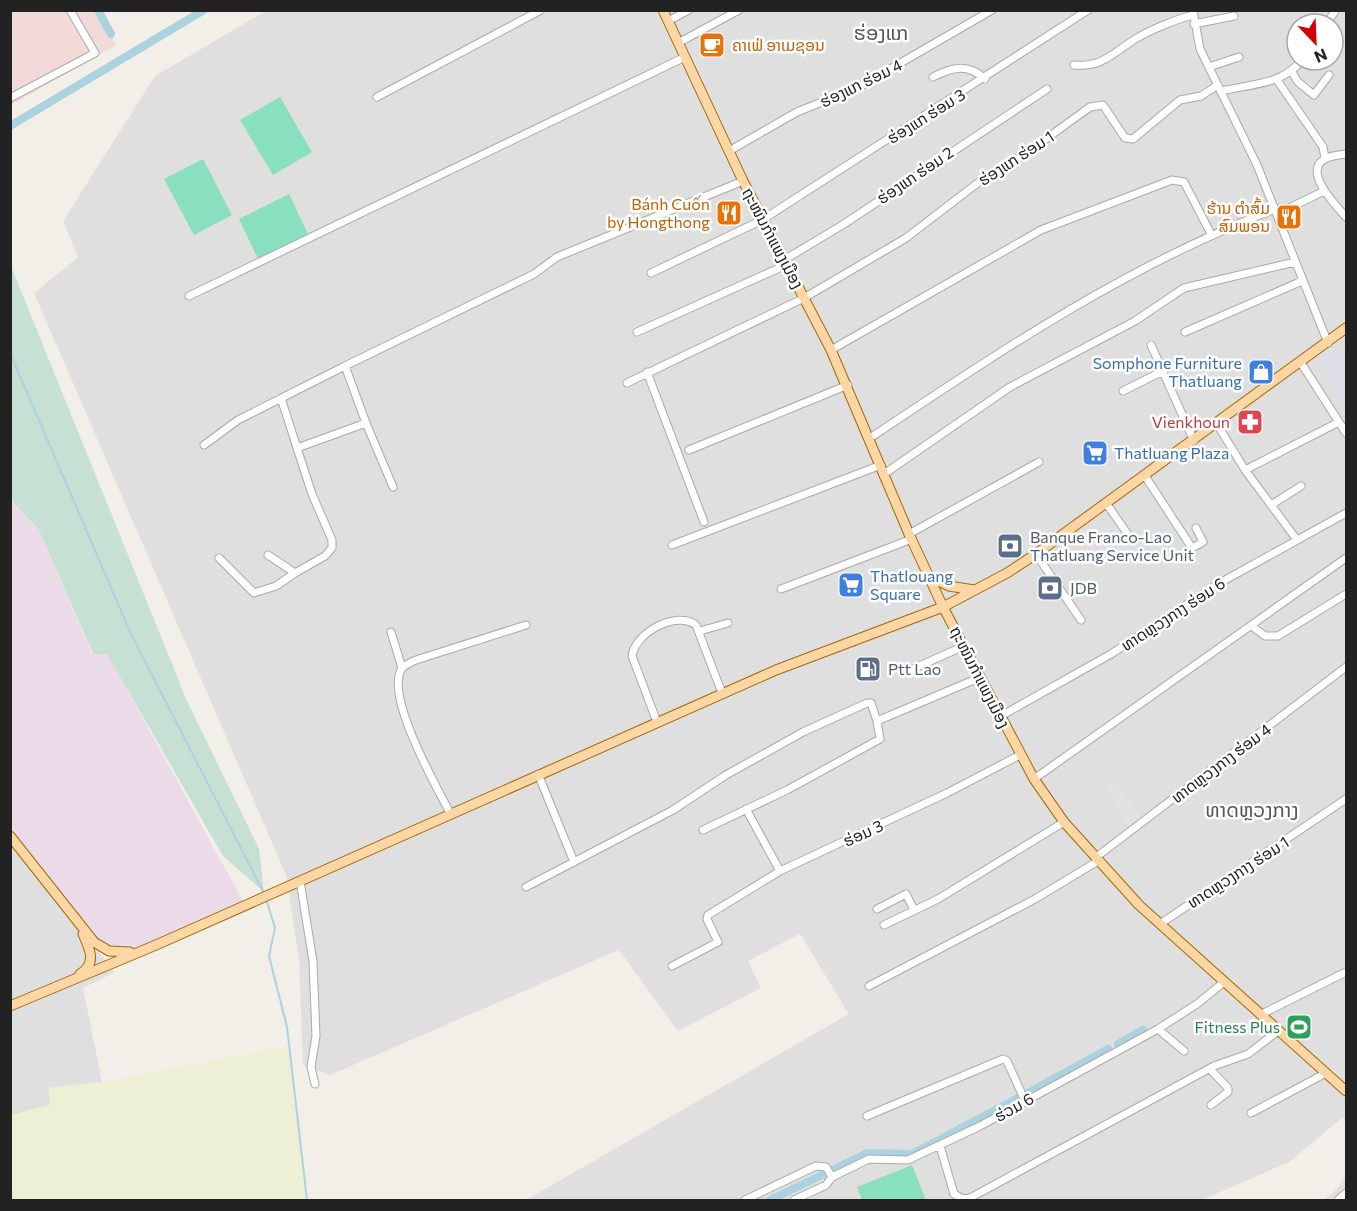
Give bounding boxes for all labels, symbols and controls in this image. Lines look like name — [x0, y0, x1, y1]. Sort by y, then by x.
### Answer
north arrow — [1285, 12, 1345, 72]
district label: ຮ່ອງແກ — [854, 20, 908, 44]
cafe icon: ຄາເຟ່ ອາເມຊອນ — [697, 30, 727, 60]
place label: ຄາເຟ່ ອາເມຊອນ — [732, 35, 825, 54]
text: N — [1312, 45, 1330, 67]
street label: ຮ່ອງແກ ຮ່ອມ 4 — [817, 54, 905, 111]
street label: ຮ່ອງແກ ຮ່ອມ 3 — [883, 84, 968, 147]
street label: ຮ່ອງແກ ຮ່ອມ 1 — [974, 126, 1057, 189]
street label: ຮ່ອງແກ ຮ່ອມ 2 — [873, 142, 957, 207]
street label: ຖະໜົນກຳແພງເມືອງ — [739, 184, 808, 292]
place label: Bánh Cuốn by Hongthong — [607, 194, 710, 231]
place label: ຮ້ານ ຕຳສົ້ມ ສົມພອນ — [1207, 197, 1270, 235]
restaurant icon: Bánh Cuốn by Hongthong — [714, 198, 744, 228]
restaurant icon: ຮ້ານ ຕຳສົ້ມ ສົມພອນ — [1274, 202, 1304, 232]
place label: Somphone Furniture Thatluang — [1093, 353, 1242, 390]
shop icon: Somphone Furniture Thatluang — [1246, 357, 1276, 387]
pharmacy icon: Vienkhoun — [1235, 407, 1265, 437]
place label: Vienkhoun — [1152, 412, 1230, 431]
supermarket icon: Thatluang Plaza — [1080, 438, 1110, 468]
place label: Thatluang Plaza — [1114, 443, 1229, 462]
place label: Banque Franco-Lao Thatluang Service Unit — [1030, 527, 1195, 564]
bank icon: Banque Franco-Lao Thatluang Service Unit — [995, 531, 1025, 561]
place label: Thatlouang Square — [870, 566, 953, 603]
supermarket icon: Thatlouang Square — [836, 570, 866, 600]
bank icon: JDB — [1035, 573, 1065, 603]
street label: ທາດຫຼວງກາງ ຮ່ອມ 6 — [1117, 573, 1229, 655]
place label: JDB — [1070, 578, 1097, 597]
street label: ຖະໜົນກຳແພງເມືອງ — [947, 622, 1014, 731]
fuel station icon: Ptt Lao — [853, 654, 883, 684]
place label: Ptt Lao — [888, 659, 941, 678]
street label: ທາດຫຼວງກາງ ຮ່ອມ 4 — [1167, 719, 1275, 807]
district label: ທາດຫຼວງກາງ — [1205, 797, 1299, 821]
street label: ຮ່ອມ 3 — [840, 815, 886, 850]
street label: ທາດຫຼວງກາງ ຮ່ອມ 1 — [1183, 832, 1293, 912]
sports icon: Fitness Plus — [1284, 1012, 1314, 1042]
place label: Fitness Plus — [1195, 1017, 1280, 1036]
street label: ຮ່ວມ 6 — [991, 1088, 1037, 1125]

